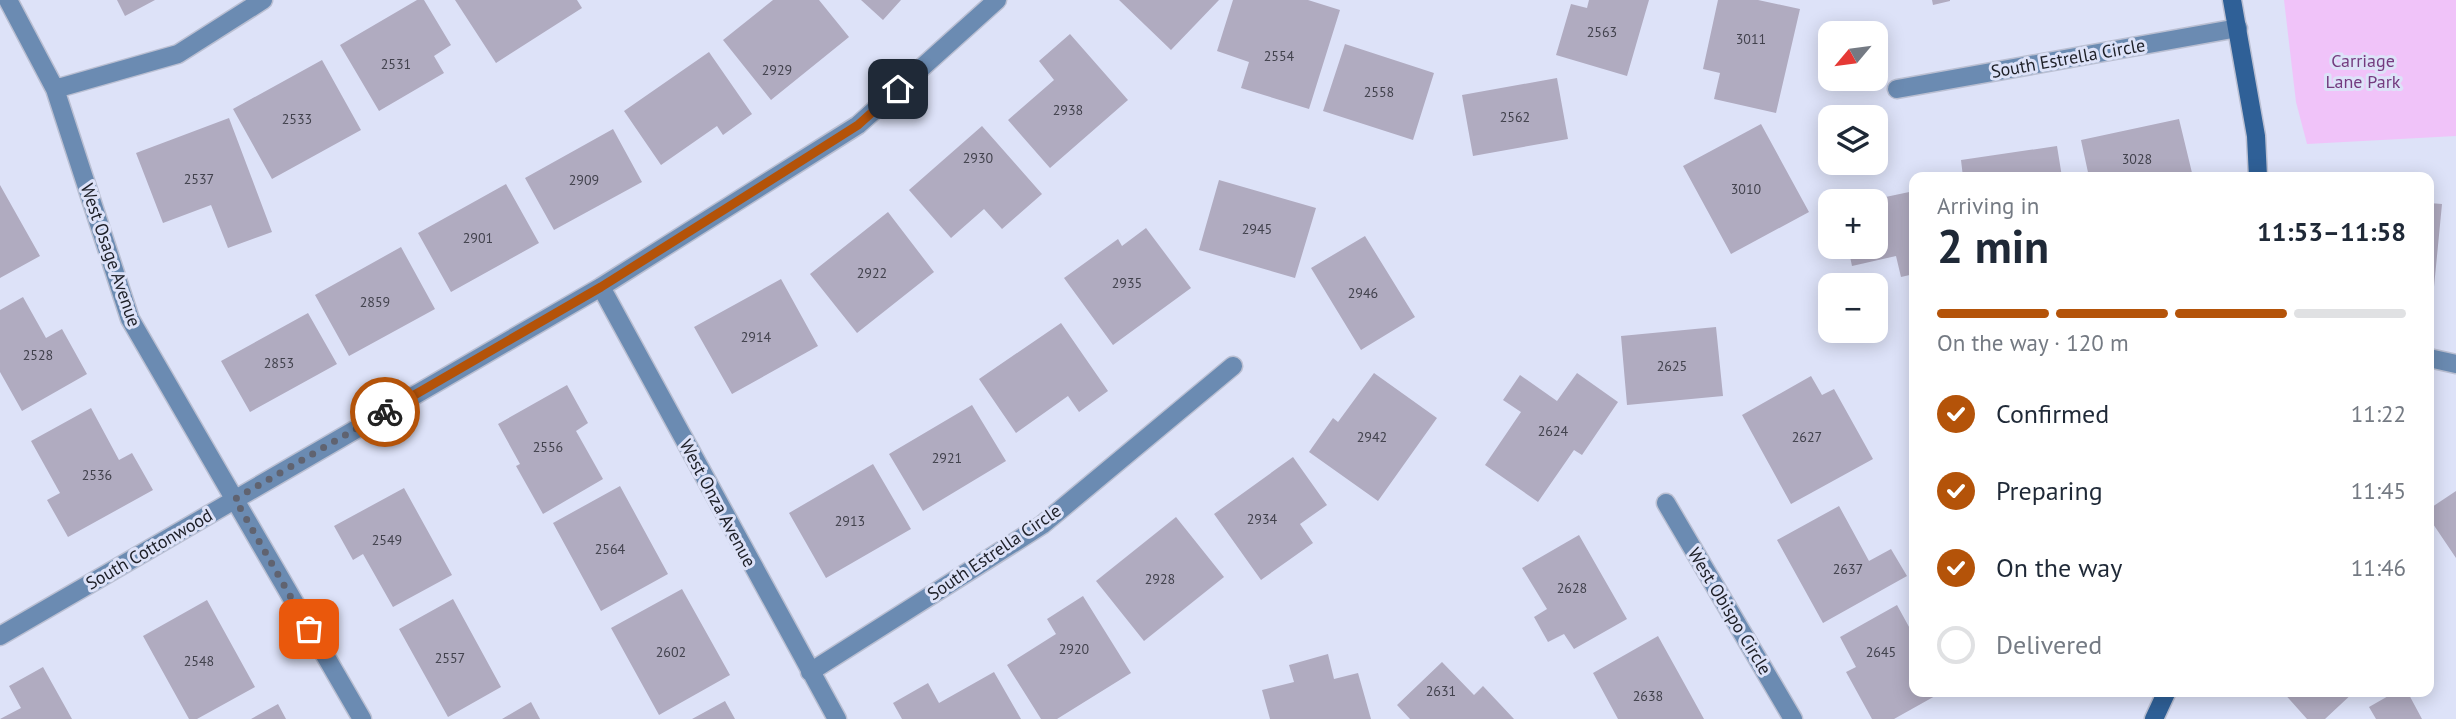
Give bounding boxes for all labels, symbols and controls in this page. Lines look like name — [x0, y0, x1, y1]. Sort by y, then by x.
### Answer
north arrow — [1818, 21, 1888, 91]
map controls — [1818, 21, 1888, 343]
house number: 2563 — [1587, 23, 1617, 41]
house number: 3011 — [1736, 30, 1766, 48]
street label: South Estrella Circle — [1989, 33, 2147, 83]
house number: 2554 — [1264, 47, 1295, 65]
park label: Carriage Lane Park — [2326, 49, 2401, 93]
house number: 2531 — [381, 55, 411, 73]
pin — [868, 59, 928, 119]
house number: 2929 — [762, 61, 792, 79]
icon: home — [879, 70, 917, 108]
house number: 2558 — [1364, 83, 1394, 101]
house number: 2938 — [1053, 101, 1083, 119]
button: layers — [1818, 105, 1888, 175]
house number: 2562 — [1500, 108, 1530, 126]
house number: 2533 — [282, 110, 312, 128]
house number: 2930 — [963, 149, 994, 167]
house number: 3028 — [2122, 150, 2152, 168]
house number: 2537 — [184, 170, 214, 188]
house number: 2909 — [569, 171, 599, 189]
street label: West Osage Avenue — [76, 180, 146, 330]
house number: 3010 — [1731, 180, 1762, 198]
button: + — [1818, 189, 1888, 259]
text: Arriving in — [1937, 191, 2039, 220]
text: 11:53–11:58 — [2257, 215, 2406, 248]
text: 2 min — [1937, 216, 2049, 276]
house number: 2945 — [1242, 220, 1272, 238]
house number: 2901 — [463, 229, 493, 247]
house number: 2922 — [857, 264, 887, 282]
button: − — [1818, 273, 1888, 343]
house number: 2935 — [1112, 274, 1142, 292]
house number: 2946 — [1348, 284, 1378, 302]
house number: 2859 — [360, 293, 390, 311]
house number: 2914 — [741, 328, 772, 346]
text: On the way · 120 m — [1937, 328, 2129, 357]
house number: 2528 — [23, 346, 53, 364]
house number: 2853 — [264, 354, 294, 372]
house number: 2625 — [1657, 357, 1687, 375]
courier — [350, 377, 420, 447]
icon: bike — [366, 393, 404, 431]
icon: check — [1937, 395, 1975, 433]
text: Confirmed — [1996, 397, 2109, 430]
text: 11:22 — [2351, 399, 2406, 428]
house number: 2624 — [1538, 422, 1569, 440]
house number: 2942 — [1357, 428, 1387, 446]
house number: 2627 — [1792, 428, 1822, 446]
street label: West Onza Avenue — [675, 435, 761, 571]
house number: 2556 — [533, 438, 563, 456]
house number: 2921 — [932, 449, 962, 467]
house number: 2536 — [82, 466, 112, 484]
icon: check — [1937, 472, 1975, 510]
text: Preparing — [1996, 474, 2103, 507]
text: 11:45 — [2351, 476, 2406, 505]
street label: South Estrella Circle — [923, 499, 1065, 605]
street label: South Cottonwood — [82, 503, 216, 595]
house number: 2934 — [1247, 510, 1278, 528]
house number: 2913 — [835, 512, 865, 530]
house number: 2549 — [372, 531, 402, 549]
house number: 2564 — [595, 540, 626, 558]
street label: West Obispo Circle — [1683, 543, 1777, 679]
icon: check — [1937, 549, 1975, 587]
text: On the way — [1996, 551, 2122, 584]
text: 11:46 — [2351, 553, 2406, 582]
house number: 2637 — [1833, 560, 1863, 578]
house number: 2928 — [1145, 570, 1175, 588]
house number: 2628 — [1557, 579, 1587, 597]
pin — [279, 599, 339, 659]
icon: bag — [290, 610, 328, 648]
text: Delivered — [1996, 628, 2102, 661]
house number: 2920 — [1059, 640, 1090, 658]
house number: 2602 — [656, 643, 686, 661]
house number: 2645 — [1866, 643, 1896, 661]
house number: 2557 — [435, 649, 465, 667]
house number: 2548 — [184, 652, 214, 670]
house number: 2631 — [1426, 682, 1456, 700]
house number: 2638 — [1633, 687, 1663, 705]

